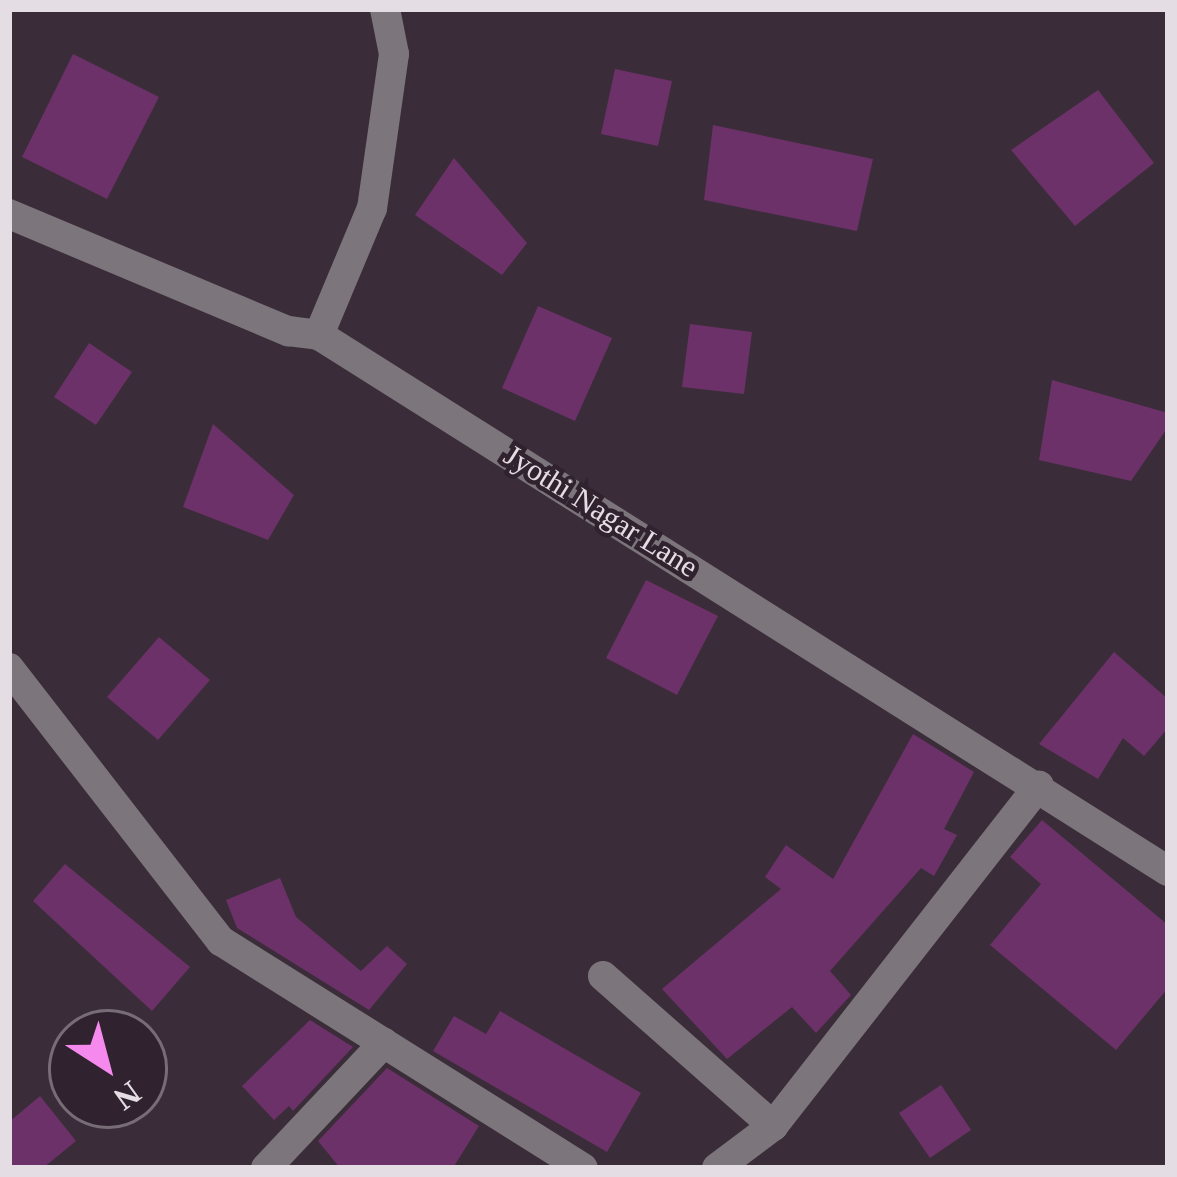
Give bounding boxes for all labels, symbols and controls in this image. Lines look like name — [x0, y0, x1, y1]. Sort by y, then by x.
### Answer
street label: Jyothi Nagar Lane — [498, 437, 704, 585]
north arrow — [48, 1009, 168, 1129]
text: N — [107, 1074, 148, 1117]

